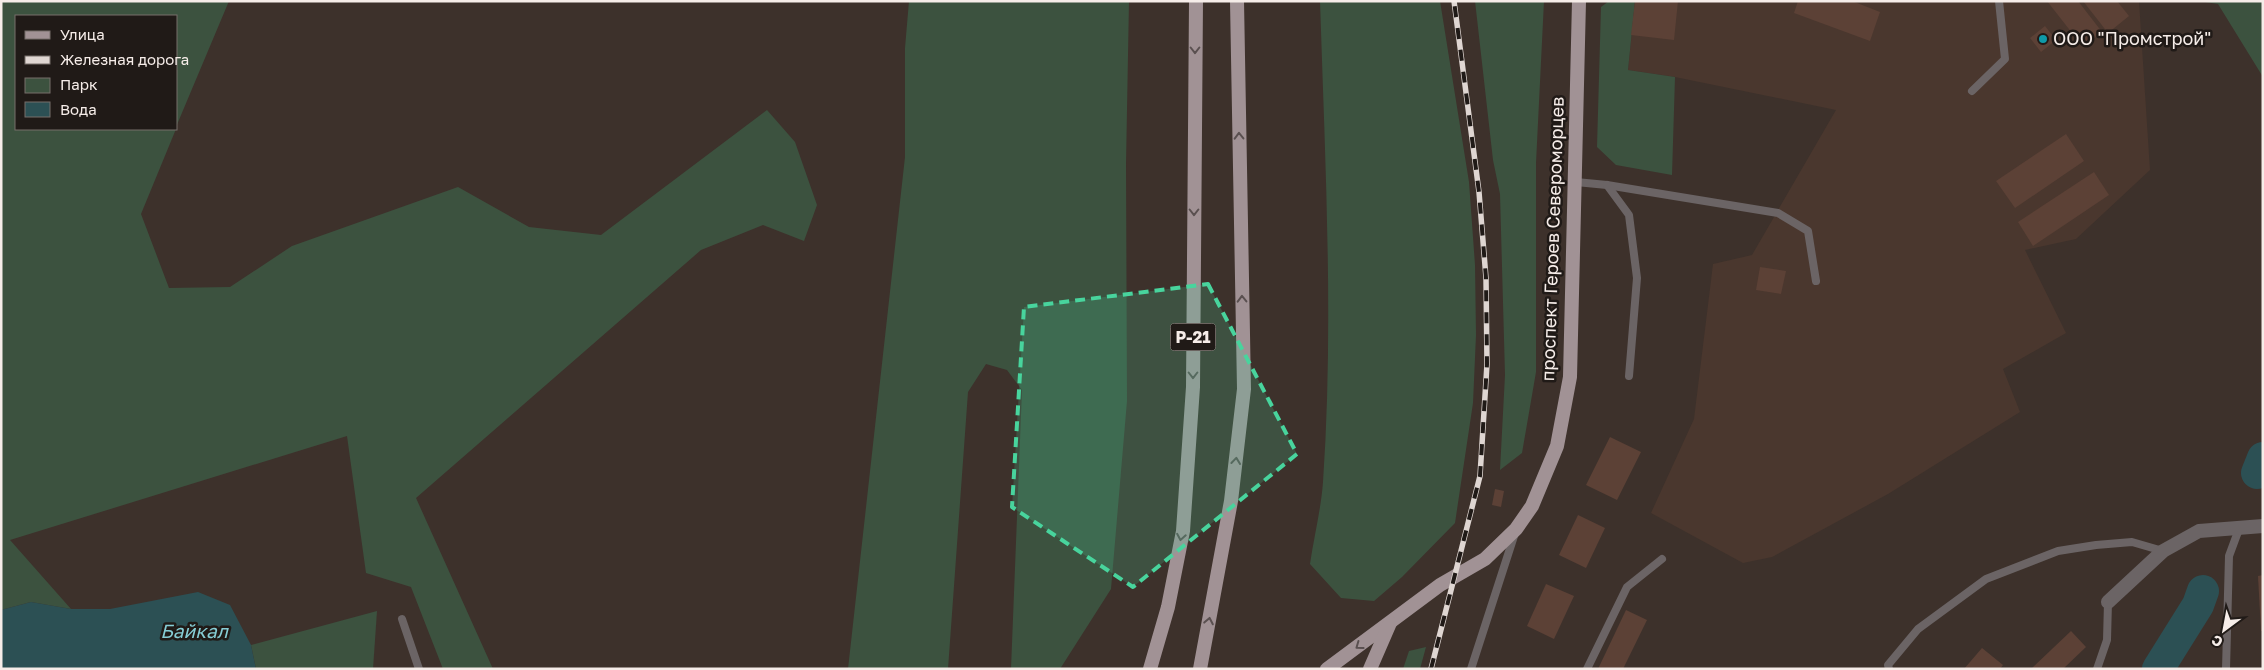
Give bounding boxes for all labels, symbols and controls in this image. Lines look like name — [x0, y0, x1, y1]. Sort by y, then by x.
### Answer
legend — [15, 15, 178, 130]
text: Улица — [60, 25, 105, 43]
place label: ООО "Промстрой" — [2053, 27, 2211, 49]
marker: ООО "Промстрой" — [2037, 33, 2049, 45]
one-way arrow — [1190, 46, 1200, 54]
text: Железная дорога — [60, 50, 189, 68]
text: Парк — [60, 75, 98, 93]
street label: проспект Героев Североморцев — [1536, 96, 1568, 382]
text: Вода — [60, 100, 97, 118]
one-way arrow — [1234, 132, 1244, 140]
one-way arrow — [1189, 209, 1199, 217]
one-way arrow — [1237, 294, 1247, 302]
road number: Р-21 — [1170, 324, 1216, 351]
one-way arrow — [1188, 372, 1198, 379]
one-way arrow — [1230, 456, 1241, 464]
one-way arrow — [1177, 533, 1187, 541]
north arrow — [2199, 605, 2249, 655]
one-way arrow — [1203, 616, 1214, 625]
water label: Байкал — [160, 619, 230, 642]
text: С — [2208, 632, 2226, 651]
one-way arrow — [1356, 640, 1365, 648]

